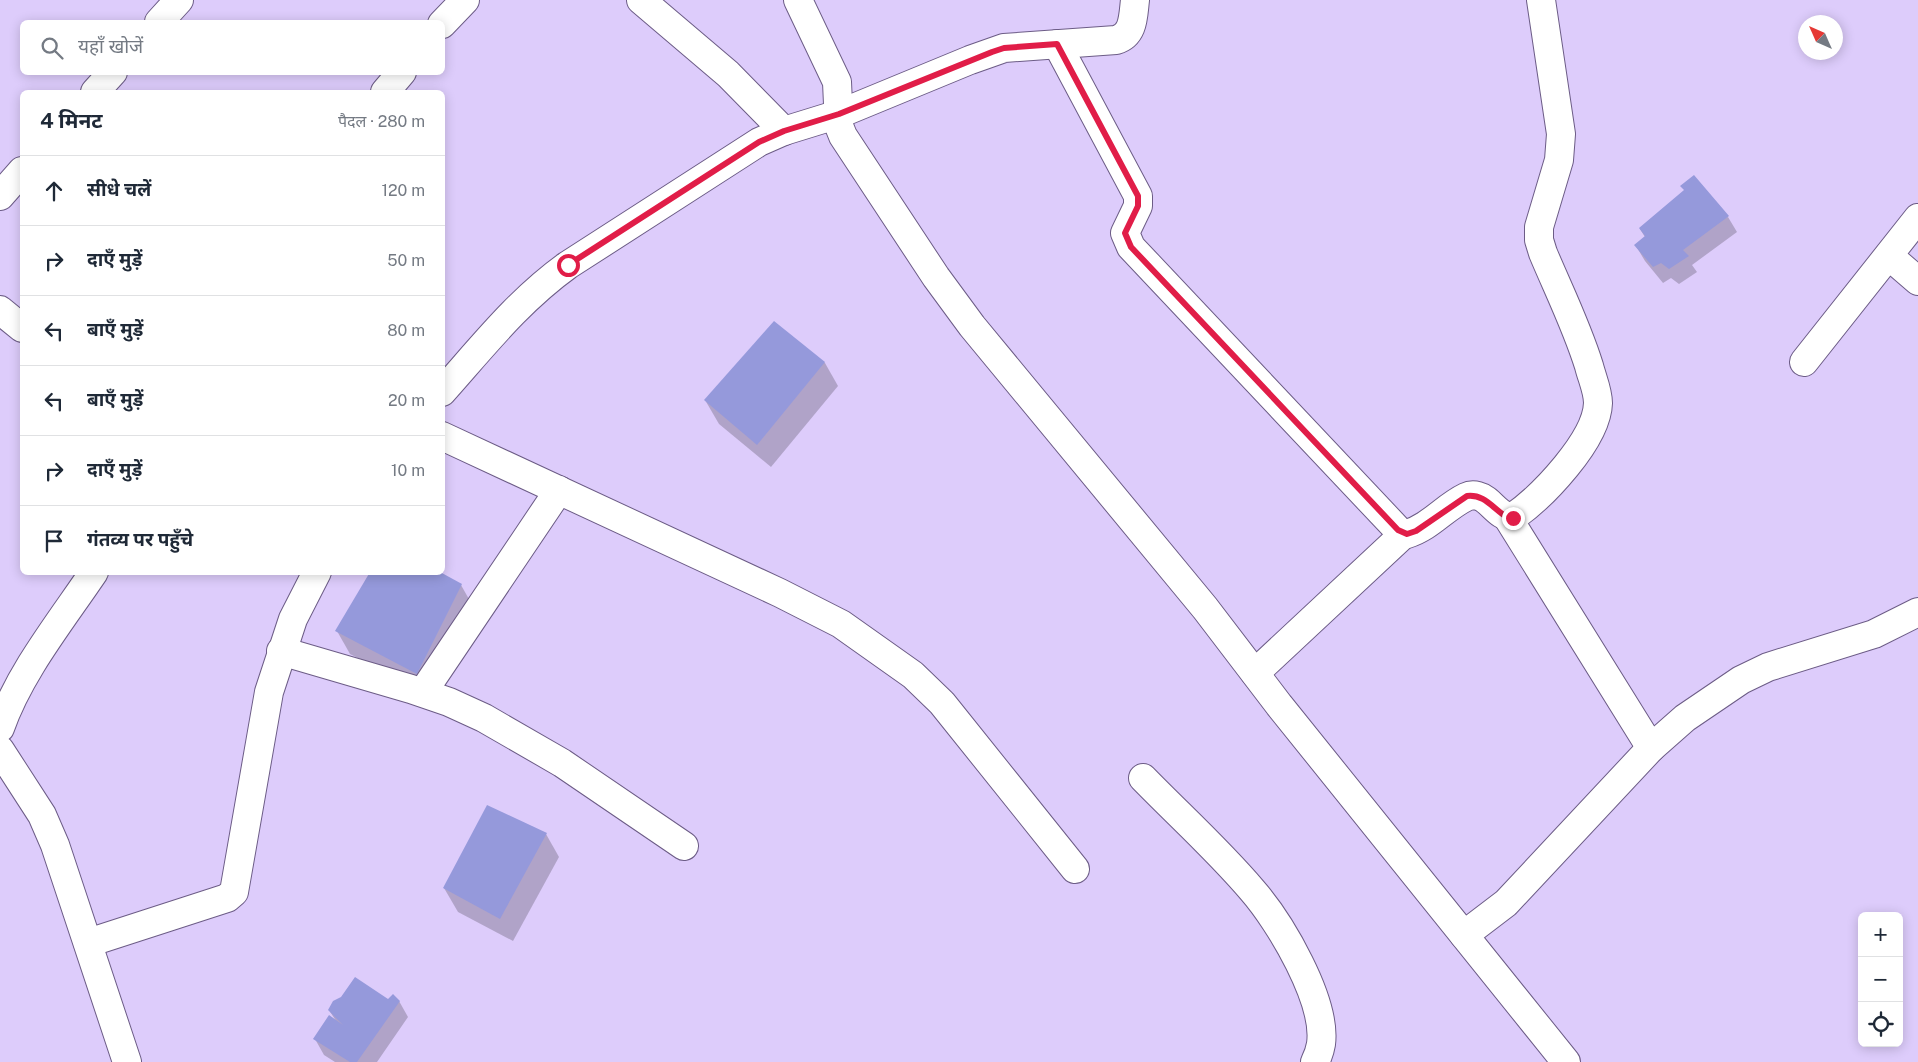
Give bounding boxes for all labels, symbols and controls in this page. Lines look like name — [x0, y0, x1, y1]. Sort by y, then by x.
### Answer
north arrow — [1798, 15, 1843, 60]
search box — [20, 20, 445, 75]
icon: search — [38, 34, 66, 62]
text: यहाँ खोजें — [78, 35, 143, 57]
text: 4 मिनट — [40, 108, 103, 133]
text: पैदल · 280 m — [338, 112, 425, 131]
icon: ahead — [40, 177, 68, 205]
text: सीधे चलें — [87, 178, 151, 200]
text: 120 m — [381, 181, 425, 200]
icon: right — [40, 247, 68, 275]
text: दाएँ मुड़ें — [87, 248, 142, 270]
text: 50 m — [387, 251, 425, 270]
route start — [557, 254, 580, 277]
icon: left — [40, 317, 68, 345]
text: बाएँ मुड़ें — [87, 318, 143, 340]
text: 80 m — [387, 321, 425, 340]
icon: left — [40, 387, 68, 415]
text: बाएँ मुड़ें — [87, 388, 143, 410]
text: 20 m — [388, 391, 425, 410]
icon: right — [40, 457, 68, 485]
text: दाएँ मुड़ें — [87, 458, 142, 480]
text: 10 m — [391, 461, 425, 480]
route end — [1502, 507, 1525, 530]
icon: arrive — [40, 527, 68, 555]
text: गंतव्य पर पहुँचे — [87, 528, 193, 550]
map controls — [1858, 912, 1903, 1047]
button: + — [1858, 912, 1903, 957]
button: − — [1858, 957, 1903, 1002]
button: locate — [1858, 1002, 1903, 1047]

